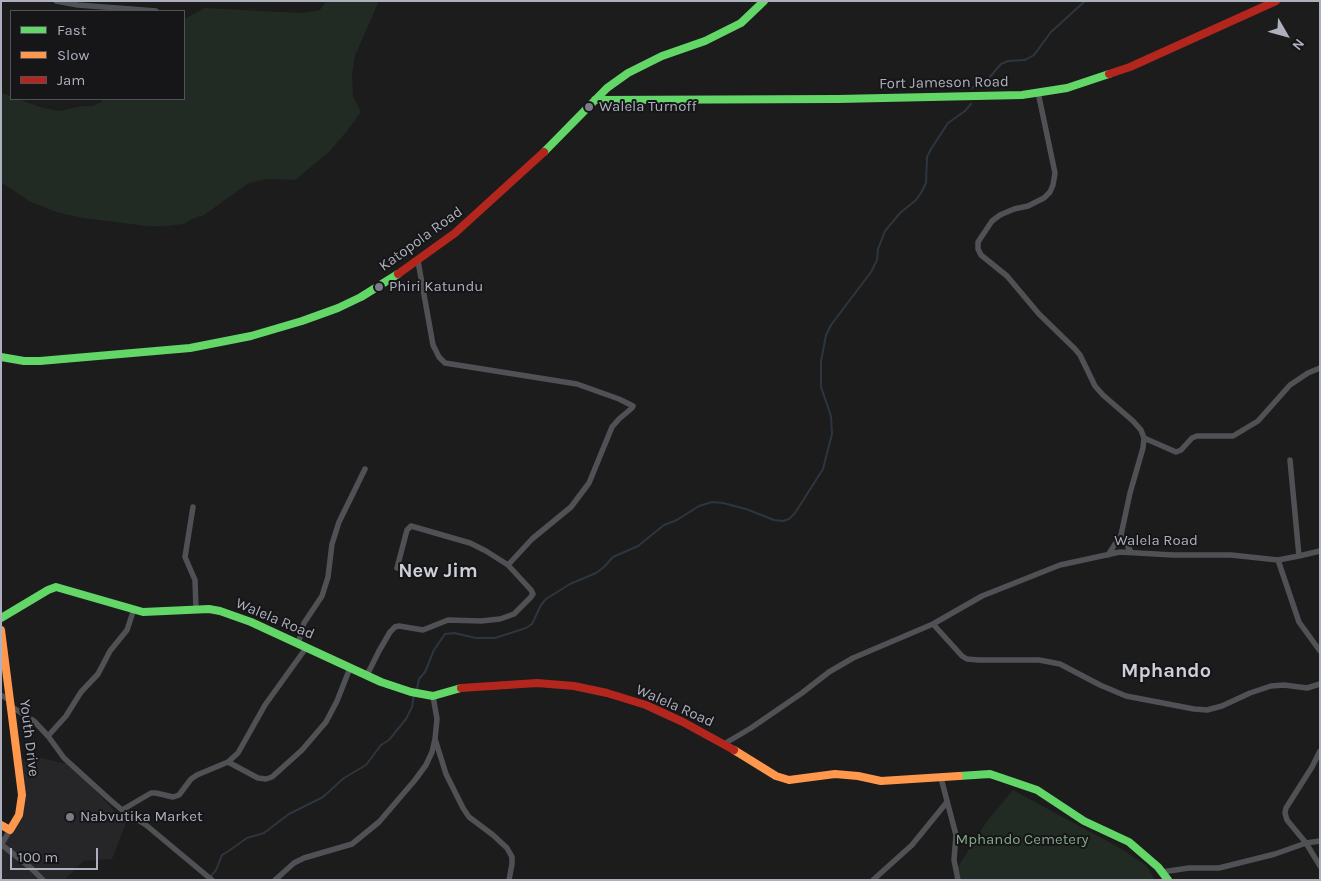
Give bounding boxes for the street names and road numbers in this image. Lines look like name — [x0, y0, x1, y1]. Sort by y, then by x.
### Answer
street label: Fort Jameson Road — [879, 73, 1009, 93]
street label: Katopola Road — [376, 203, 466, 275]
street label: Walela Road — [1114, 532, 1198, 550]
street label: Walela Road — [233, 594, 317, 644]
street label: Walela Road — [633, 681, 717, 731]
street label: Youth Drive — [15, 698, 43, 778]

